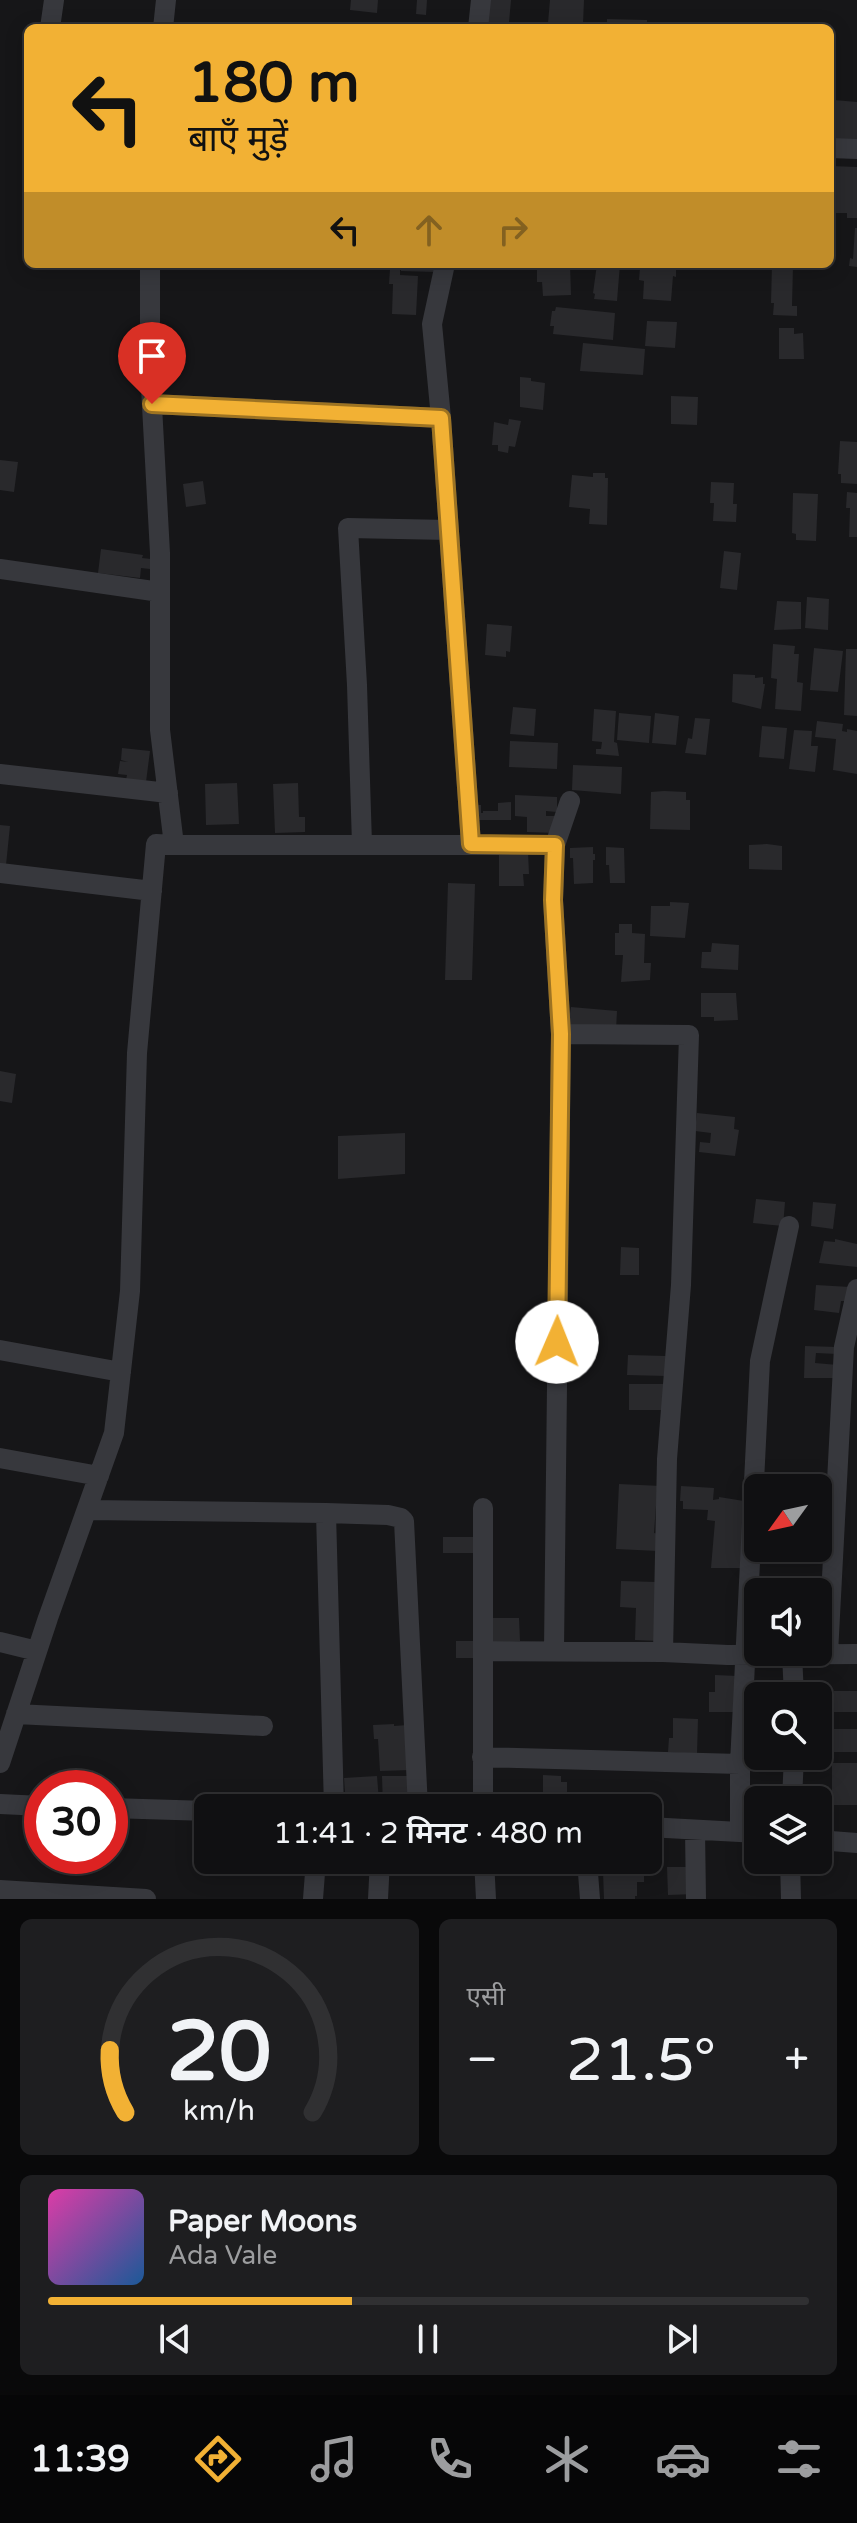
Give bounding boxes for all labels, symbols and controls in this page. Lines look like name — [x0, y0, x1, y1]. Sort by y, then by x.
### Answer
text: 180 m — [188, 50, 359, 117]
icon: left — [56, 56, 160, 160]
text: बाएँ मुड़ें — [188, 118, 288, 161]
icon: left — [323, 208, 367, 252]
icon: ahead — [407, 208, 451, 252]
icon: right — [491, 208, 535, 252]
pin — [118, 322, 186, 404]
icon: arrive — [130, 334, 174, 378]
position arrow — [515, 1300, 599, 1384]
north arrow — [744, 1474, 832, 1562]
map controls — [744, 1474, 832, 1874]
button: sound — [744, 1578, 832, 1666]
button: search — [744, 1682, 832, 1770]
speed limit sign: 30 — [24, 1770, 128, 1874]
button: layers — [744, 1786, 832, 1874]
text: 11:41 · 2 मिनट · 480 m — [273, 1815, 583, 1852]
text: एसी — [467, 1981, 505, 2012]
text: 20 — [167, 2003, 271, 2103]
text: 21.5° — [566, 2025, 716, 2097]
text: − — [467, 2034, 498, 2087]
text: + — [784, 2034, 809, 2087]
text: km/h — [183, 2094, 255, 2128]
text: Paper Moons — [168, 2203, 357, 2240]
text: Ada Vale — [168, 2240, 277, 2271]
icon: previous — [153, 2317, 197, 2361]
icon: pause — [406, 2317, 450, 2361]
icon: next — [660, 2317, 704, 2361]
icon: directions — [190, 2431, 246, 2487]
icon: music — [306, 2431, 362, 2487]
icon: phone — [422, 2431, 478, 2487]
icon: climate — [539, 2431, 595, 2487]
icon: car — [655, 2431, 711, 2487]
icon: filters — [771, 2431, 827, 2487]
text: 11:39 — [30, 2438, 130, 2481]

